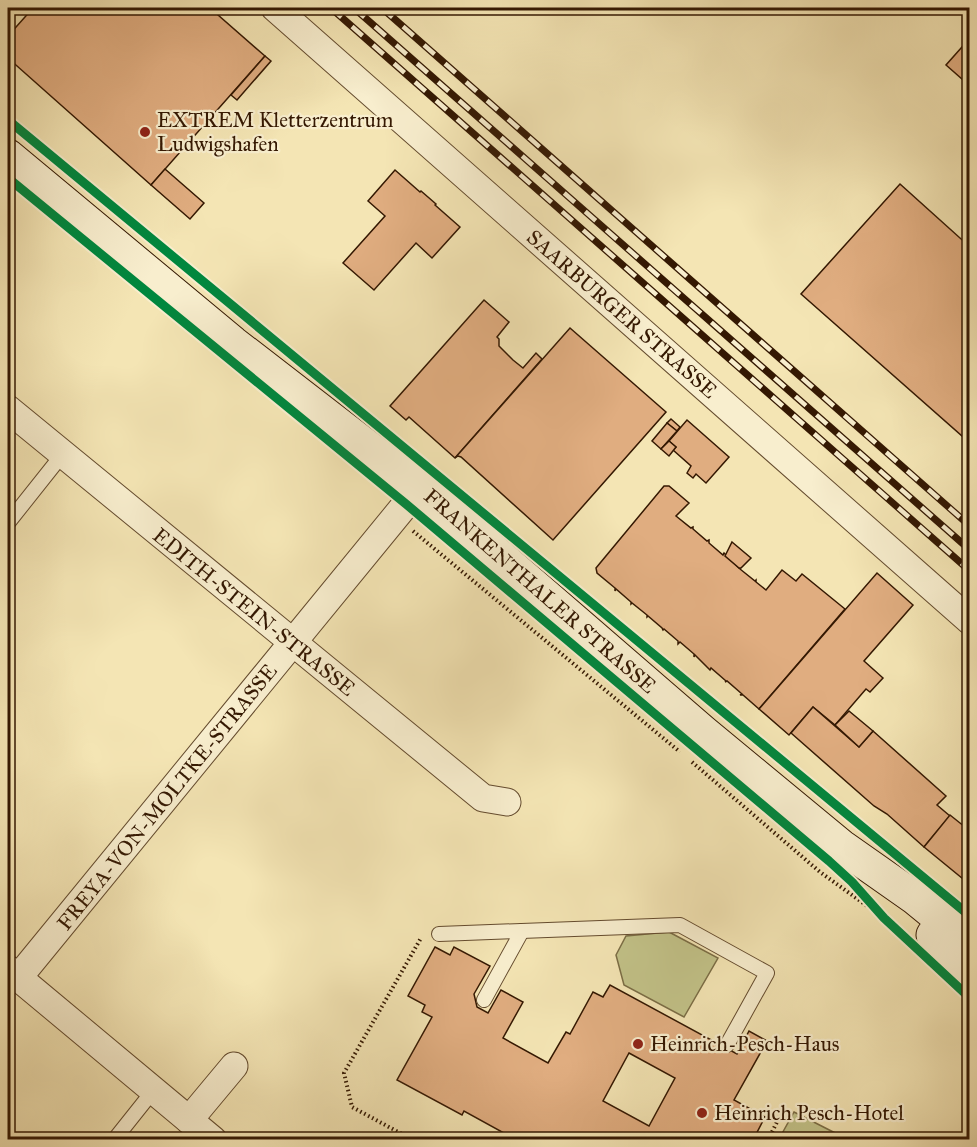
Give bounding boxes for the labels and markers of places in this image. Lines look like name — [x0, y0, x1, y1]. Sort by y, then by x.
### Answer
place label: EXTREM Kletterzentrum Ludwigshafen — [157, 107, 394, 157]
marker: EXTREM Kletterzentrum Ludwigshafen — [138, 125, 152, 139]
place label: Heinrich-Pesch-Haus — [650, 1031, 840, 1057]
marker: Heinrich-Pesch-Haus — [631, 1037, 645, 1051]
place label: Heinrich Pesch-Hotel — [714, 1100, 904, 1126]
marker: Heinrich Pesch-Hotel — [695, 1106, 709, 1120]

